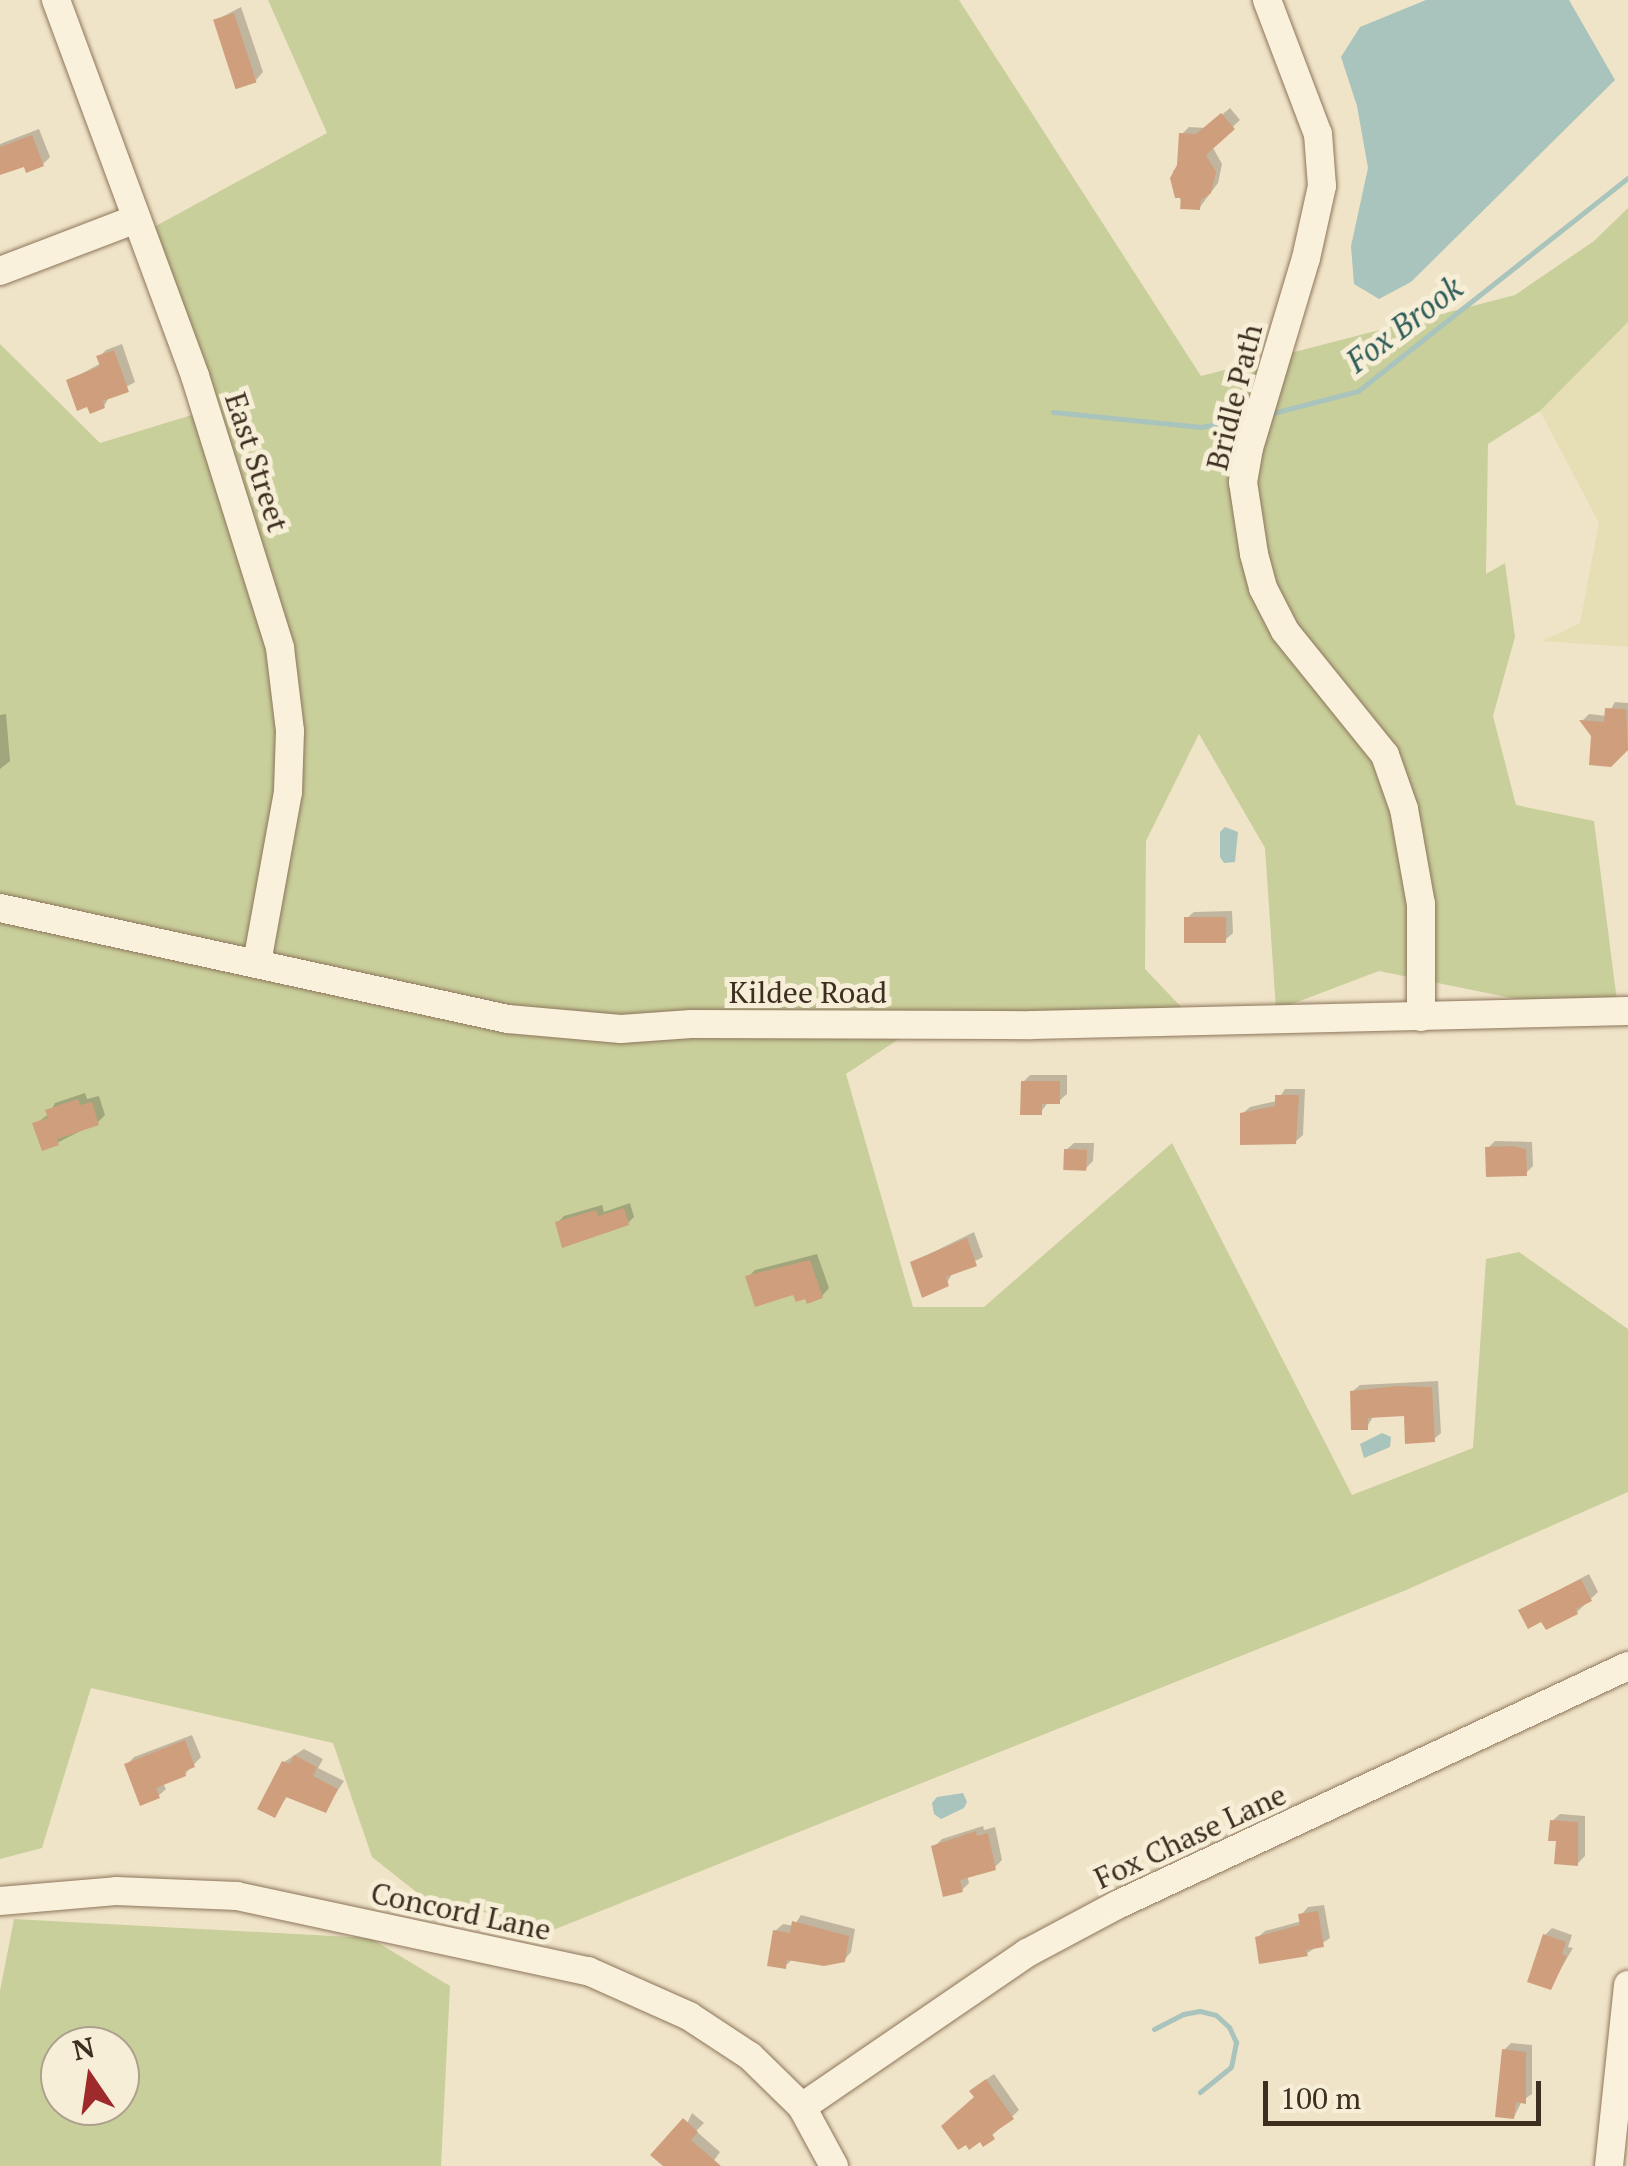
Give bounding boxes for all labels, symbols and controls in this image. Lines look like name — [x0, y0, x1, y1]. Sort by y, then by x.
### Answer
water label: Fox Brook — [1338, 268, 1470, 380]
street label: Bridle Path — [1199, 320, 1269, 474]
street label: East Street — [218, 388, 296, 536]
street label: Kildee Road — [729, 974, 887, 1010]
street label: Fox Chase Lane — [1088, 1776, 1292, 1896]
street label: Concord Lane — [368, 1874, 554, 1948]
north arrow — [40, 2026, 140, 2126]
text: N — [69, 2028, 98, 2069]
scale bar — [1268, 2061, 1546, 2123]
text: 100 m — [1280, 2078, 1361, 2118]

